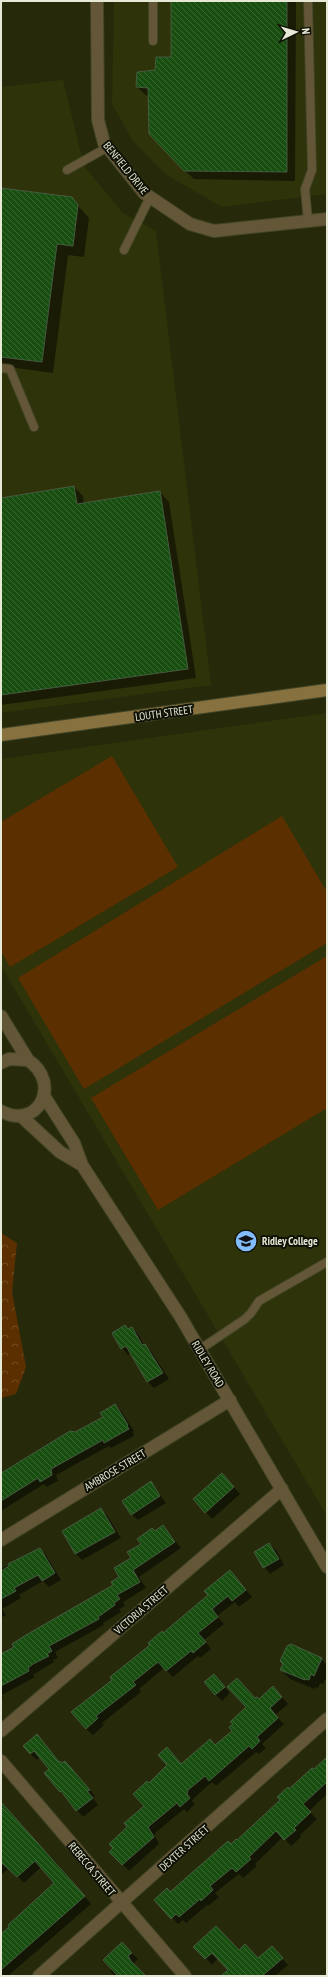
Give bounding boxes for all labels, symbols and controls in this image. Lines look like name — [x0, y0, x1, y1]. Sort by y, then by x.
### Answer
north arrow — [276, 12, 316, 52]
text: N — [299, 28, 313, 35]
street label: BENFIELD DRIVE — [101, 139, 152, 197]
street label: LOUTH STREET — [134, 702, 194, 724]
school or university icon: Ridley College — [233, 1228, 259, 1254]
place label: Ridley College — [262, 1234, 318, 1248]
street label: RIDLEY ROAD — [189, 1338, 227, 1390]
street label: AMBROSE STREET — [82, 1446, 148, 1494]
street label: VICTORIA STREET — [110, 1583, 171, 1638]
street label: DEXTER STREET — [156, 1822, 212, 1874]
street label: REBECCA STREET — [65, 1839, 119, 1899]

